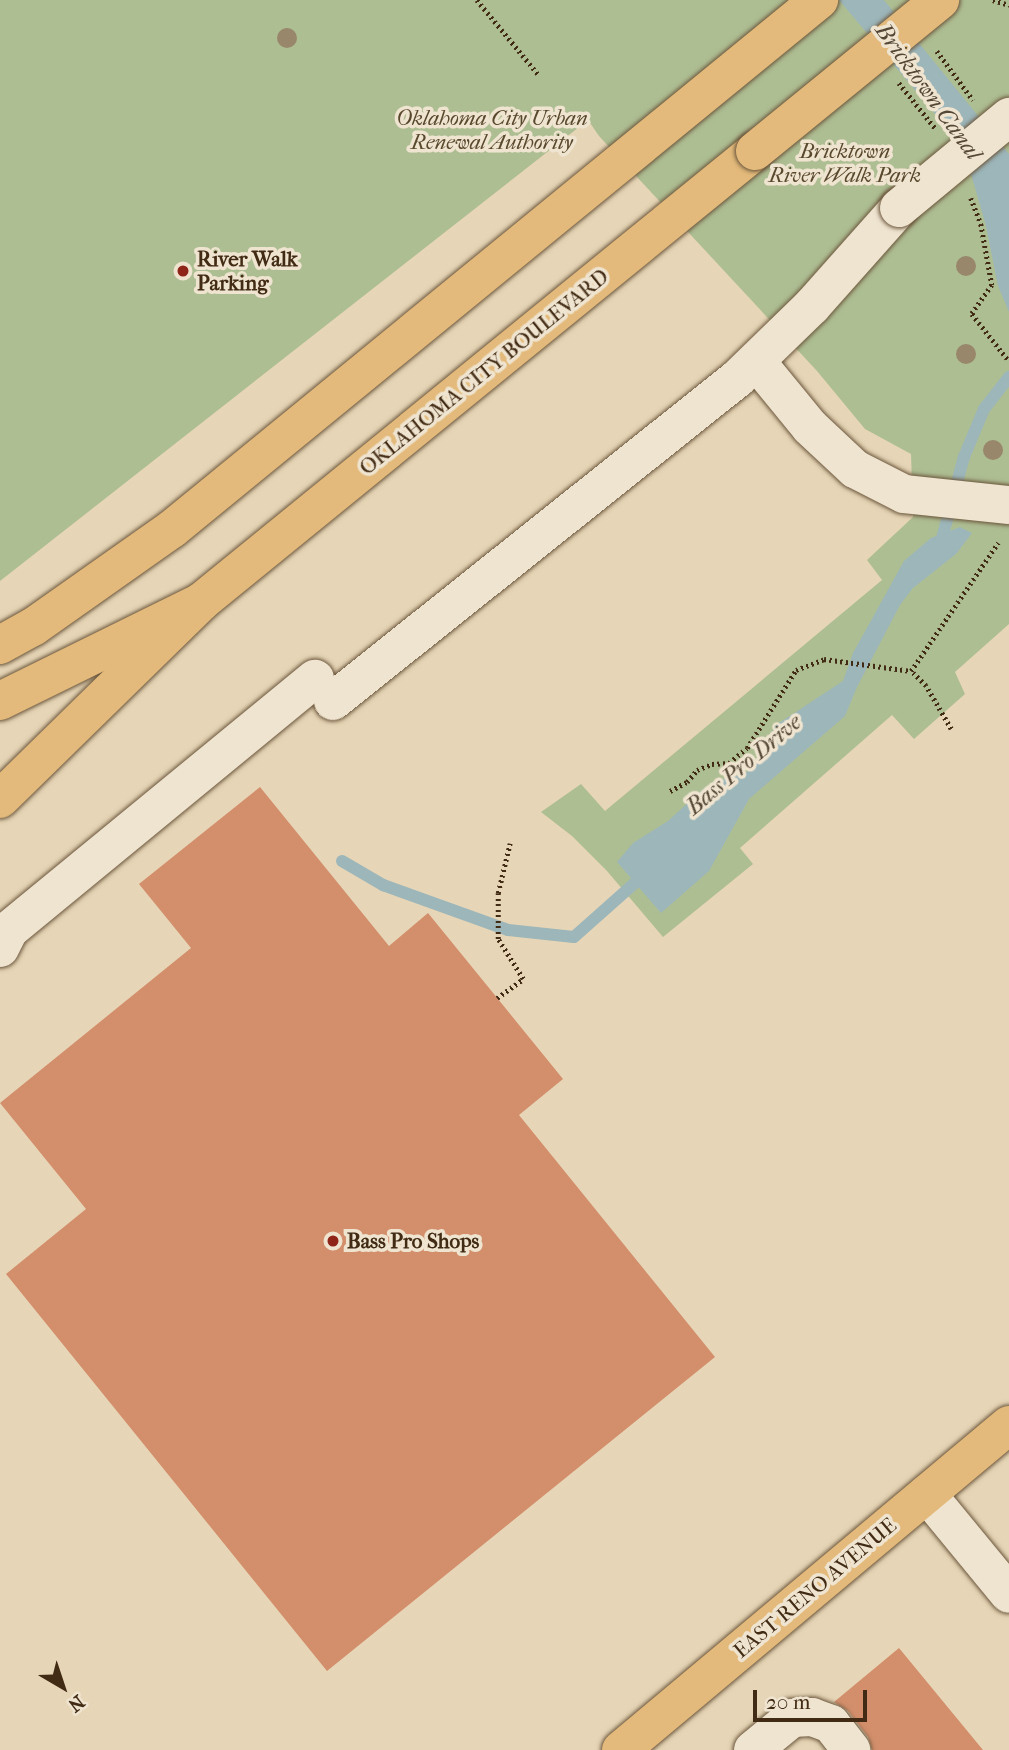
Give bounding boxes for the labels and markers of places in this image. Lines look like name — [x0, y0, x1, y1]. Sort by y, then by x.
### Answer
place label: River Walk Parking — [197, 246, 298, 296]
marker: River Walk Parking — [175, 263, 191, 279]
place label: Bass Pro Shops — [347, 1228, 479, 1254]
marker: Bass Pro Shops — [325, 1233, 341, 1249]

